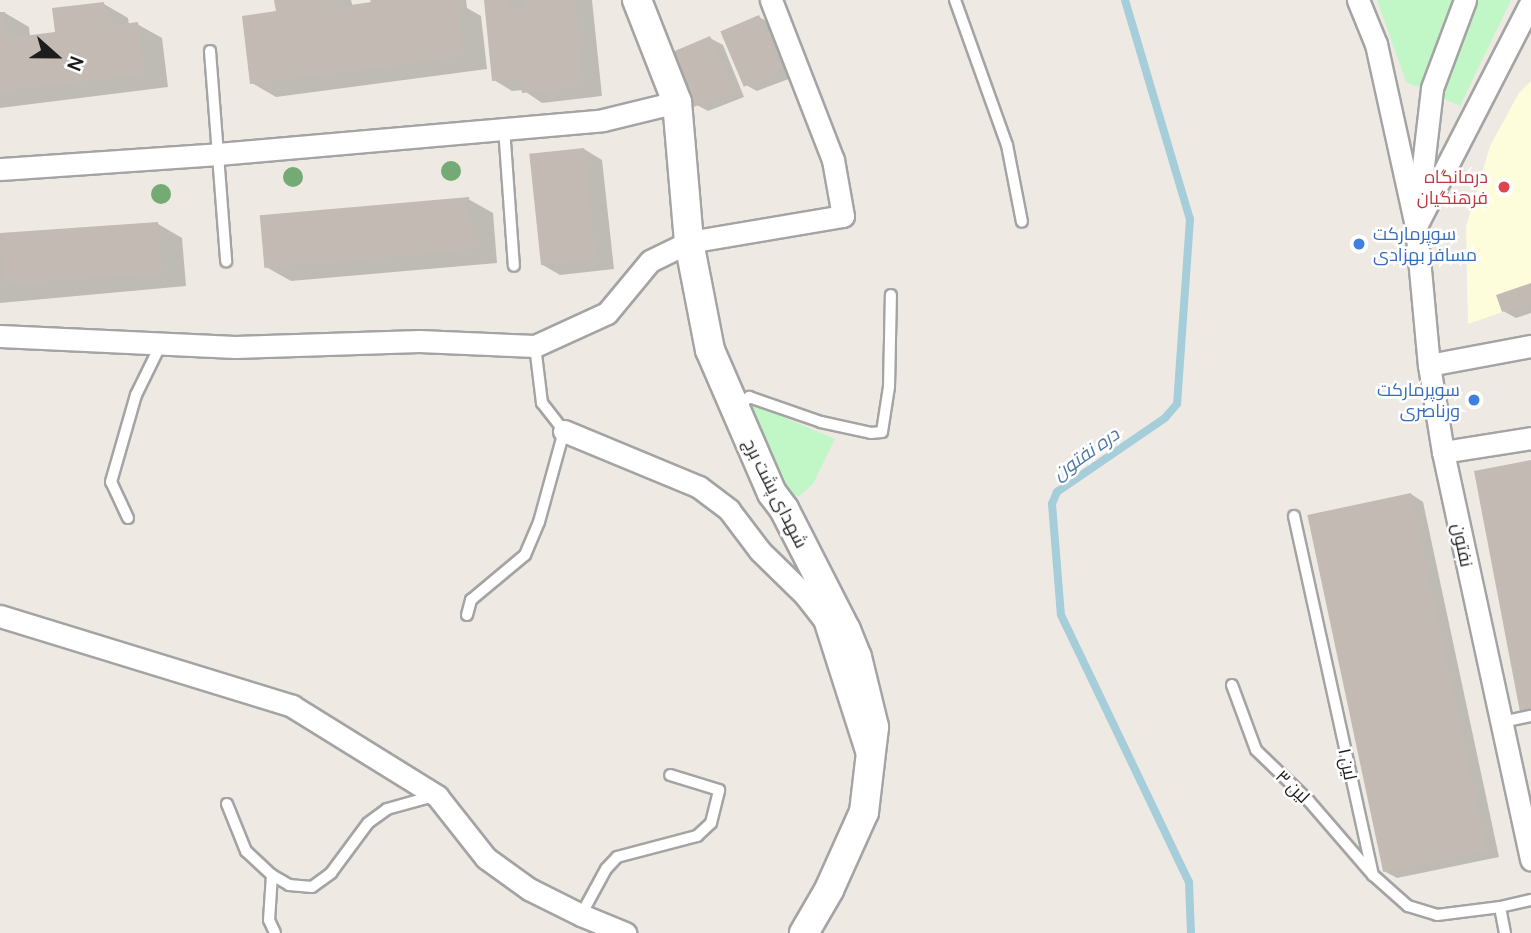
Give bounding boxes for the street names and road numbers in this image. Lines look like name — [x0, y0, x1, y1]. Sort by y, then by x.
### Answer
street label: شهدای پشت برج — [739, 435, 813, 551]
street label: نفتون — [1448, 521, 1478, 569]
street label: لین ۱ — [1334, 746, 1362, 782]
street label: لین ۳ — [1272, 765, 1314, 807]

